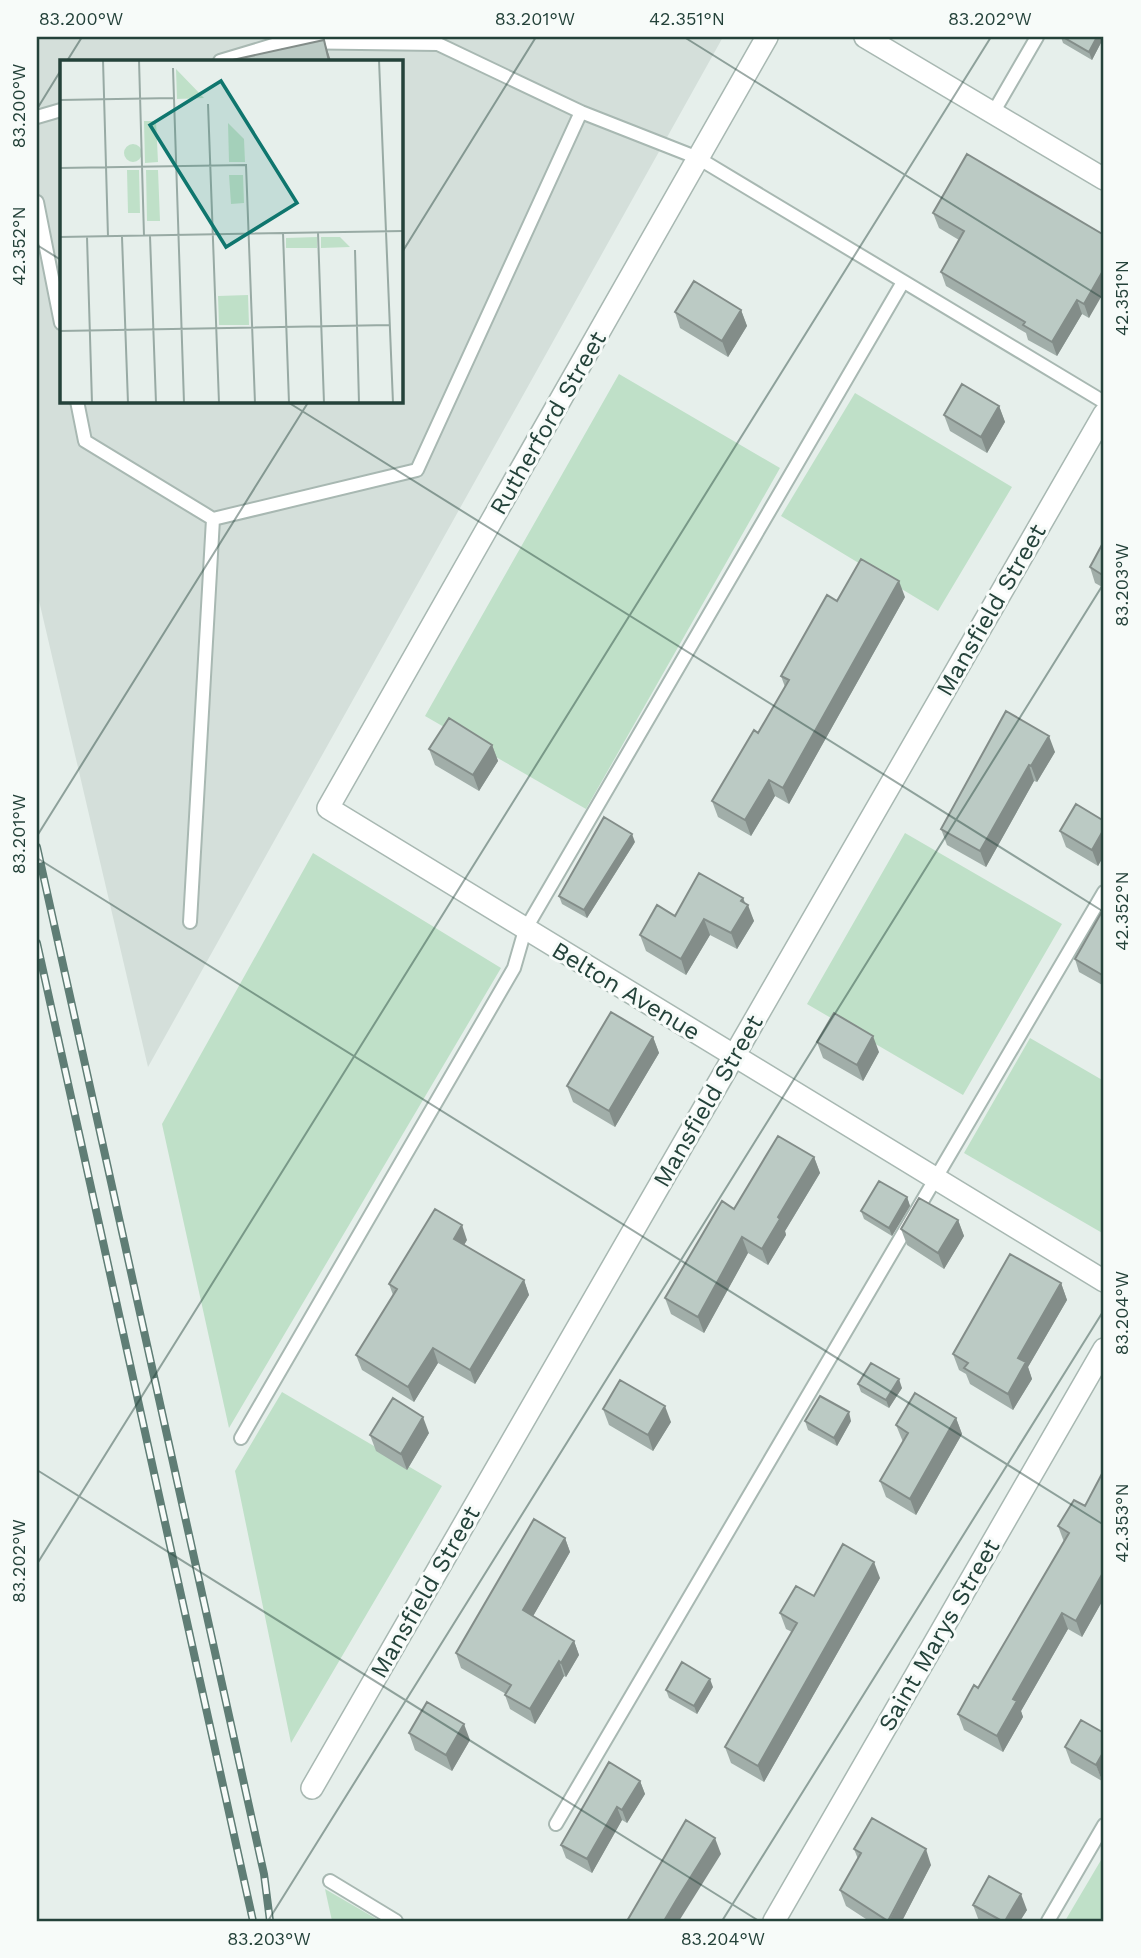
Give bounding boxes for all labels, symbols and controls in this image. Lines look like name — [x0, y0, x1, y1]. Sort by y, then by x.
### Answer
text: 83.200°W — [39, 8, 123, 29]
text: 83.201°W — [495, 8, 575, 29]
text: 42.351°N — [649, 8, 725, 29]
text: 83.202°W — [948, 8, 1032, 29]
inset map — [60, 60, 402, 402]
text: 83.200°W — [8, 64, 29, 148]
text: 42.352°N — [8, 206, 29, 286]
text: 42.351°N — [1111, 260, 1132, 336]
street label: Rutherford Street — [484, 326, 612, 520]
street label: Mansfield Street — [930, 519, 1052, 701]
text: 83.203°W — [1111, 543, 1132, 627]
text: 83.201°W — [8, 794, 29, 874]
text: 42.352°N — [1111, 871, 1132, 951]
street label: Belton Avenue — [547, 936, 705, 1046]
street label: Mansfield Street — [647, 1010, 769, 1192]
text: 83.204°W — [1111, 1271, 1132, 1355]
text: 42.353°N — [1111, 1483, 1132, 1563]
street label: Mansfield Street — [364, 1501, 486, 1683]
text: 83.202°W — [8, 1519, 29, 1603]
street label: Saint Marys Street — [873, 1534, 1005, 1736]
text: 83.203°W — [227, 1928, 311, 1949]
text: 83.204°W — [681, 1928, 765, 1949]

